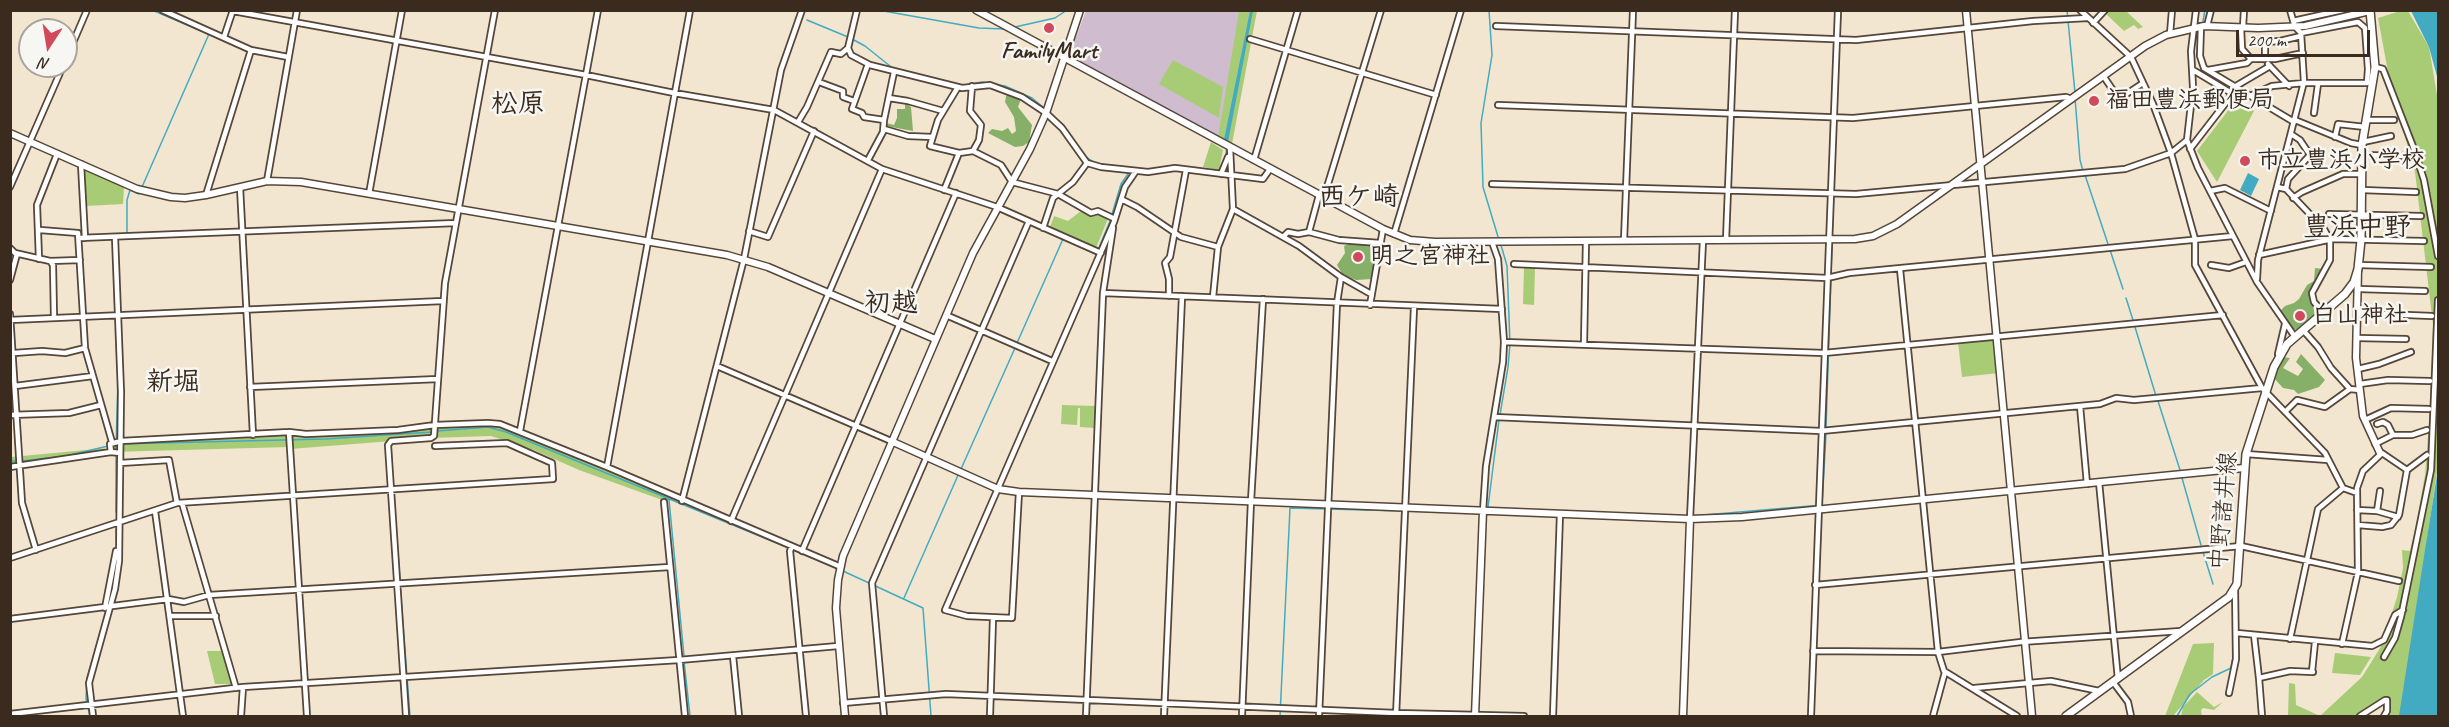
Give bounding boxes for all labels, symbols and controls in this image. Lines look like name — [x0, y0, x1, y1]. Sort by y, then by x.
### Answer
north arrow — [18, 18, 78, 78]
scale bar — [2239, 18, 2372, 56]
marker: FamilyMart — [1042, 21, 1056, 35]
text: 200 m — [2247, 29, 2286, 51]
place label: FamilyMart — [1001, 38, 1097, 66]
text: N — [38, 53, 52, 74]
place label: 福田豊浜郵便局 — [2106, 87, 2274, 115]
district label: 松原 — [491, 89, 545, 121]
marker: 福田豊浜郵便局 — [2087, 94, 2101, 108]
place label: 市立豊浜小学校 — [2257, 147, 2425, 175]
marker: 市立豊浜小学校 — [2238, 154, 2252, 168]
district label: 西ケ崎 — [1319, 182, 1399, 214]
district label: 豊浜中野 — [2303, 212, 2411, 244]
place label: 明之宮神社 — [1370, 243, 1490, 271]
marker: 明之宮神社 — [1351, 250, 1365, 264]
district label: 初越 — [864, 288, 918, 320]
place label: 白山神社 — [2312, 302, 2408, 330]
marker: 白山神社 — [2293, 309, 2307, 323]
district label: 新堀 — [146, 367, 200, 399]
street label: 中野諸井線 — [2204, 450, 2244, 572]

